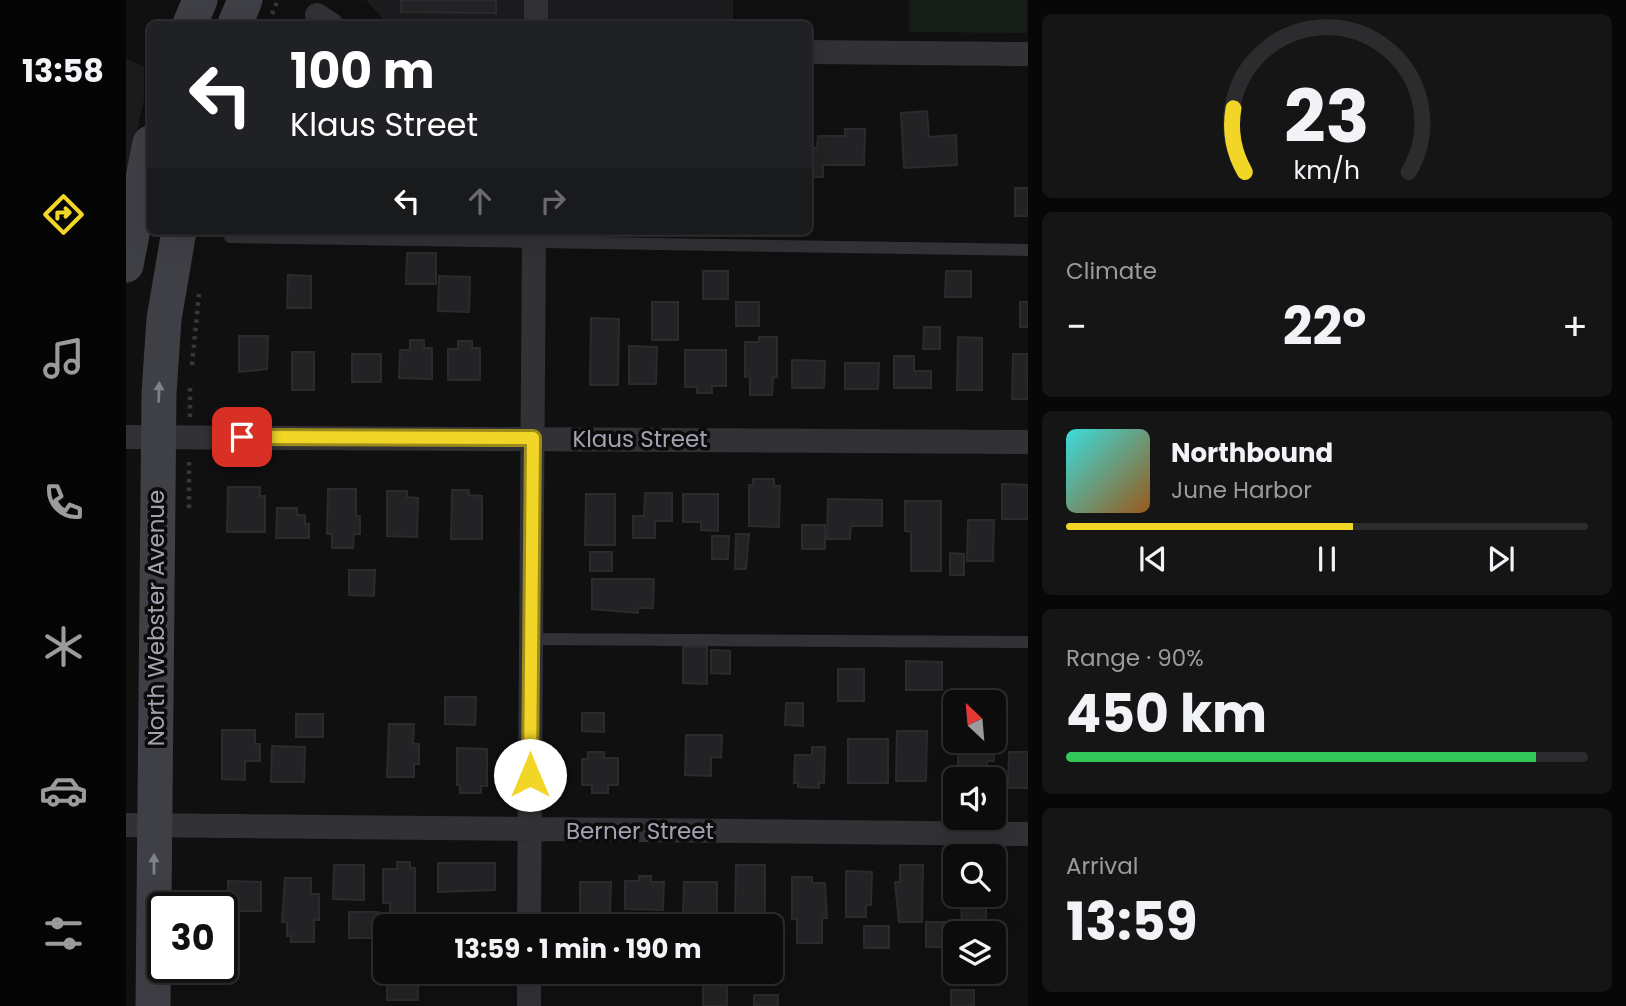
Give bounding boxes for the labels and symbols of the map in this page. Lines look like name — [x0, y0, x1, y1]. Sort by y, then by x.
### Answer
one-way arrow — [153, 381, 164, 403]
pin — [212, 407, 272, 467]
street label: Klaus Street — [572, 423, 708, 455]
street label: North Webster Avenue — [140, 490, 172, 746]
north arrow — [943, 690, 1006, 752]
position arrow — [493, 738, 567, 812]
street label: Berner Street — [566, 815, 714, 847]
one-way arrow — [148, 853, 160, 875]
speed limit sign: 30 — [147, 892, 238, 983]

